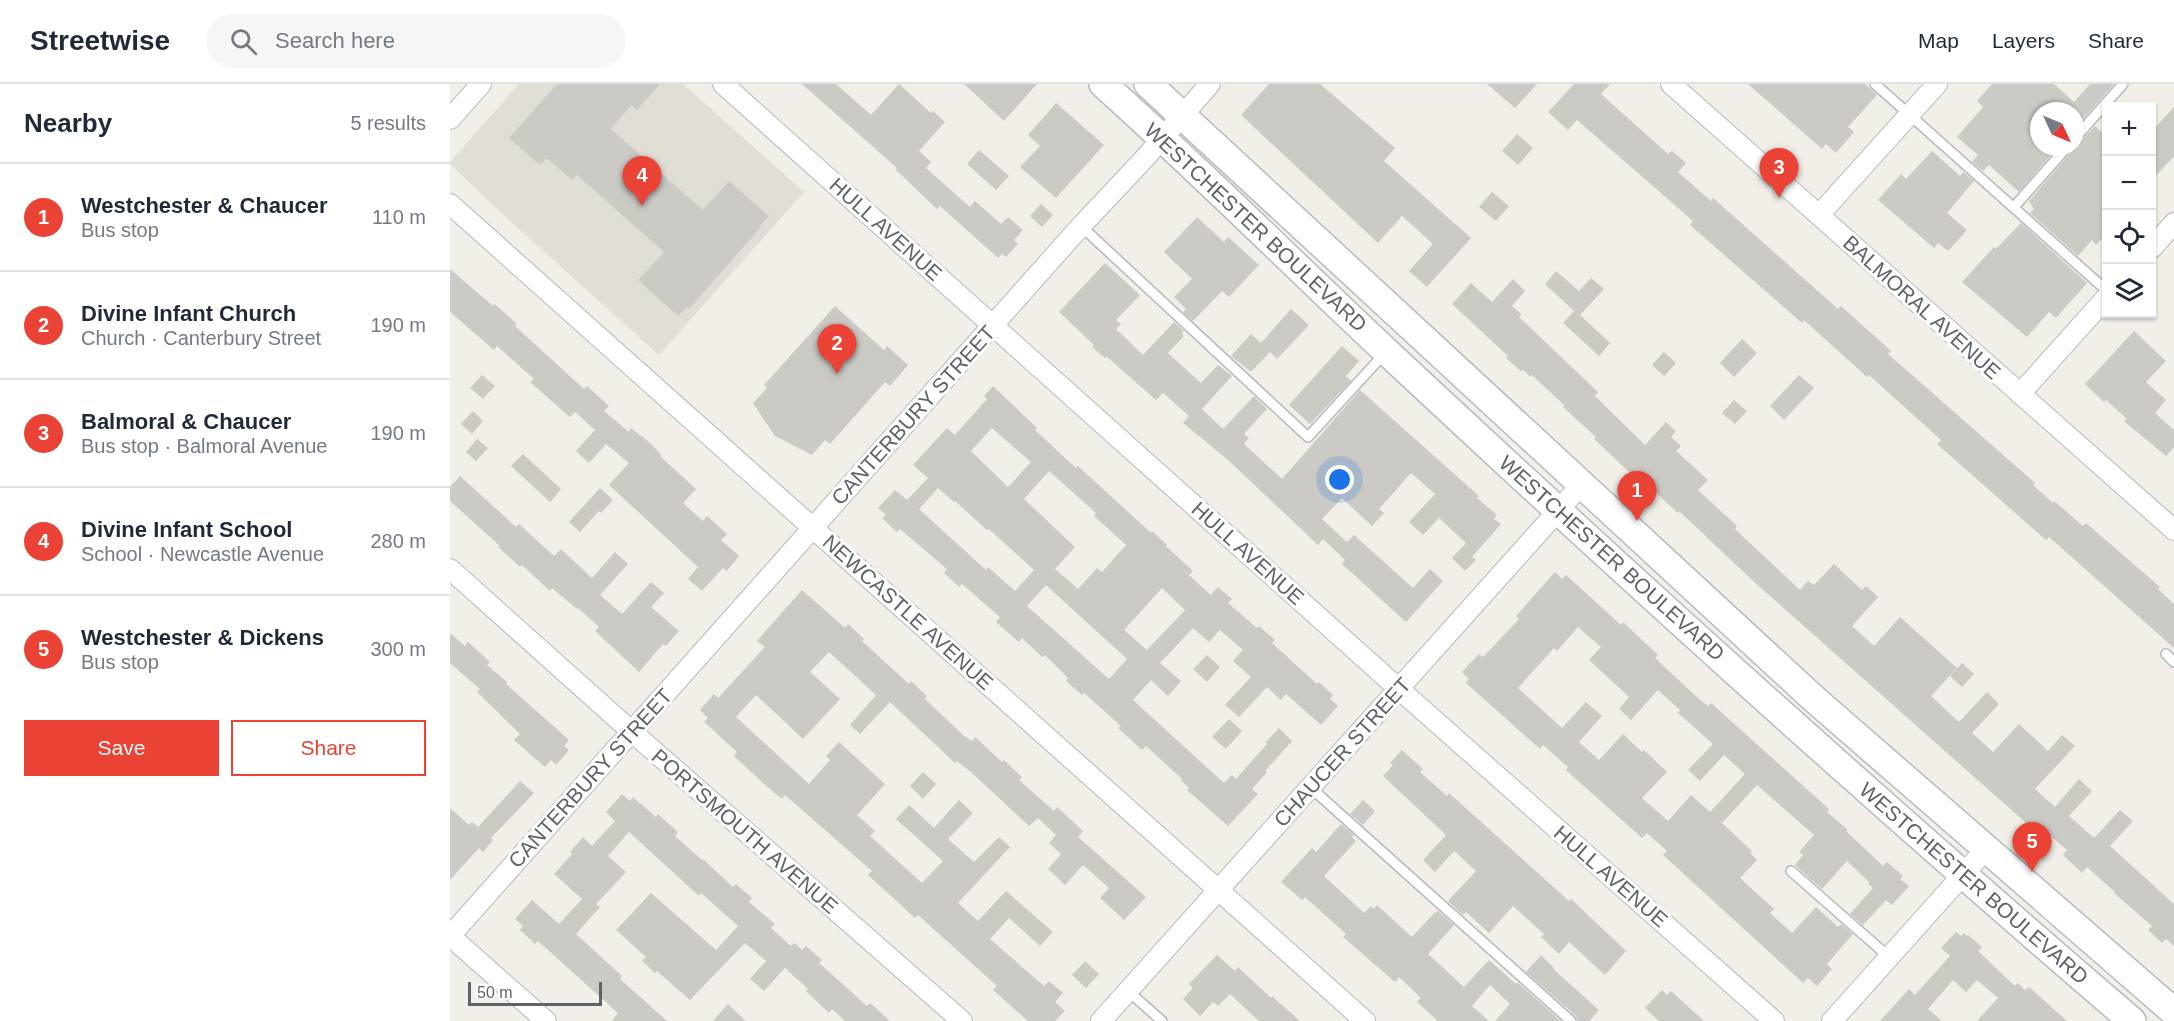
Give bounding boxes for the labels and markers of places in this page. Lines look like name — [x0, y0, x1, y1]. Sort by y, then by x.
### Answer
pin: 3 — [1760, 148, 1798, 198]
pin: 4 — [622, 156, 662, 206]
pin: 2 — [818, 324, 856, 374]
pin: 1 — [1618, 472, 1656, 521]
pin: 5 — [2012, 822, 2052, 872]

